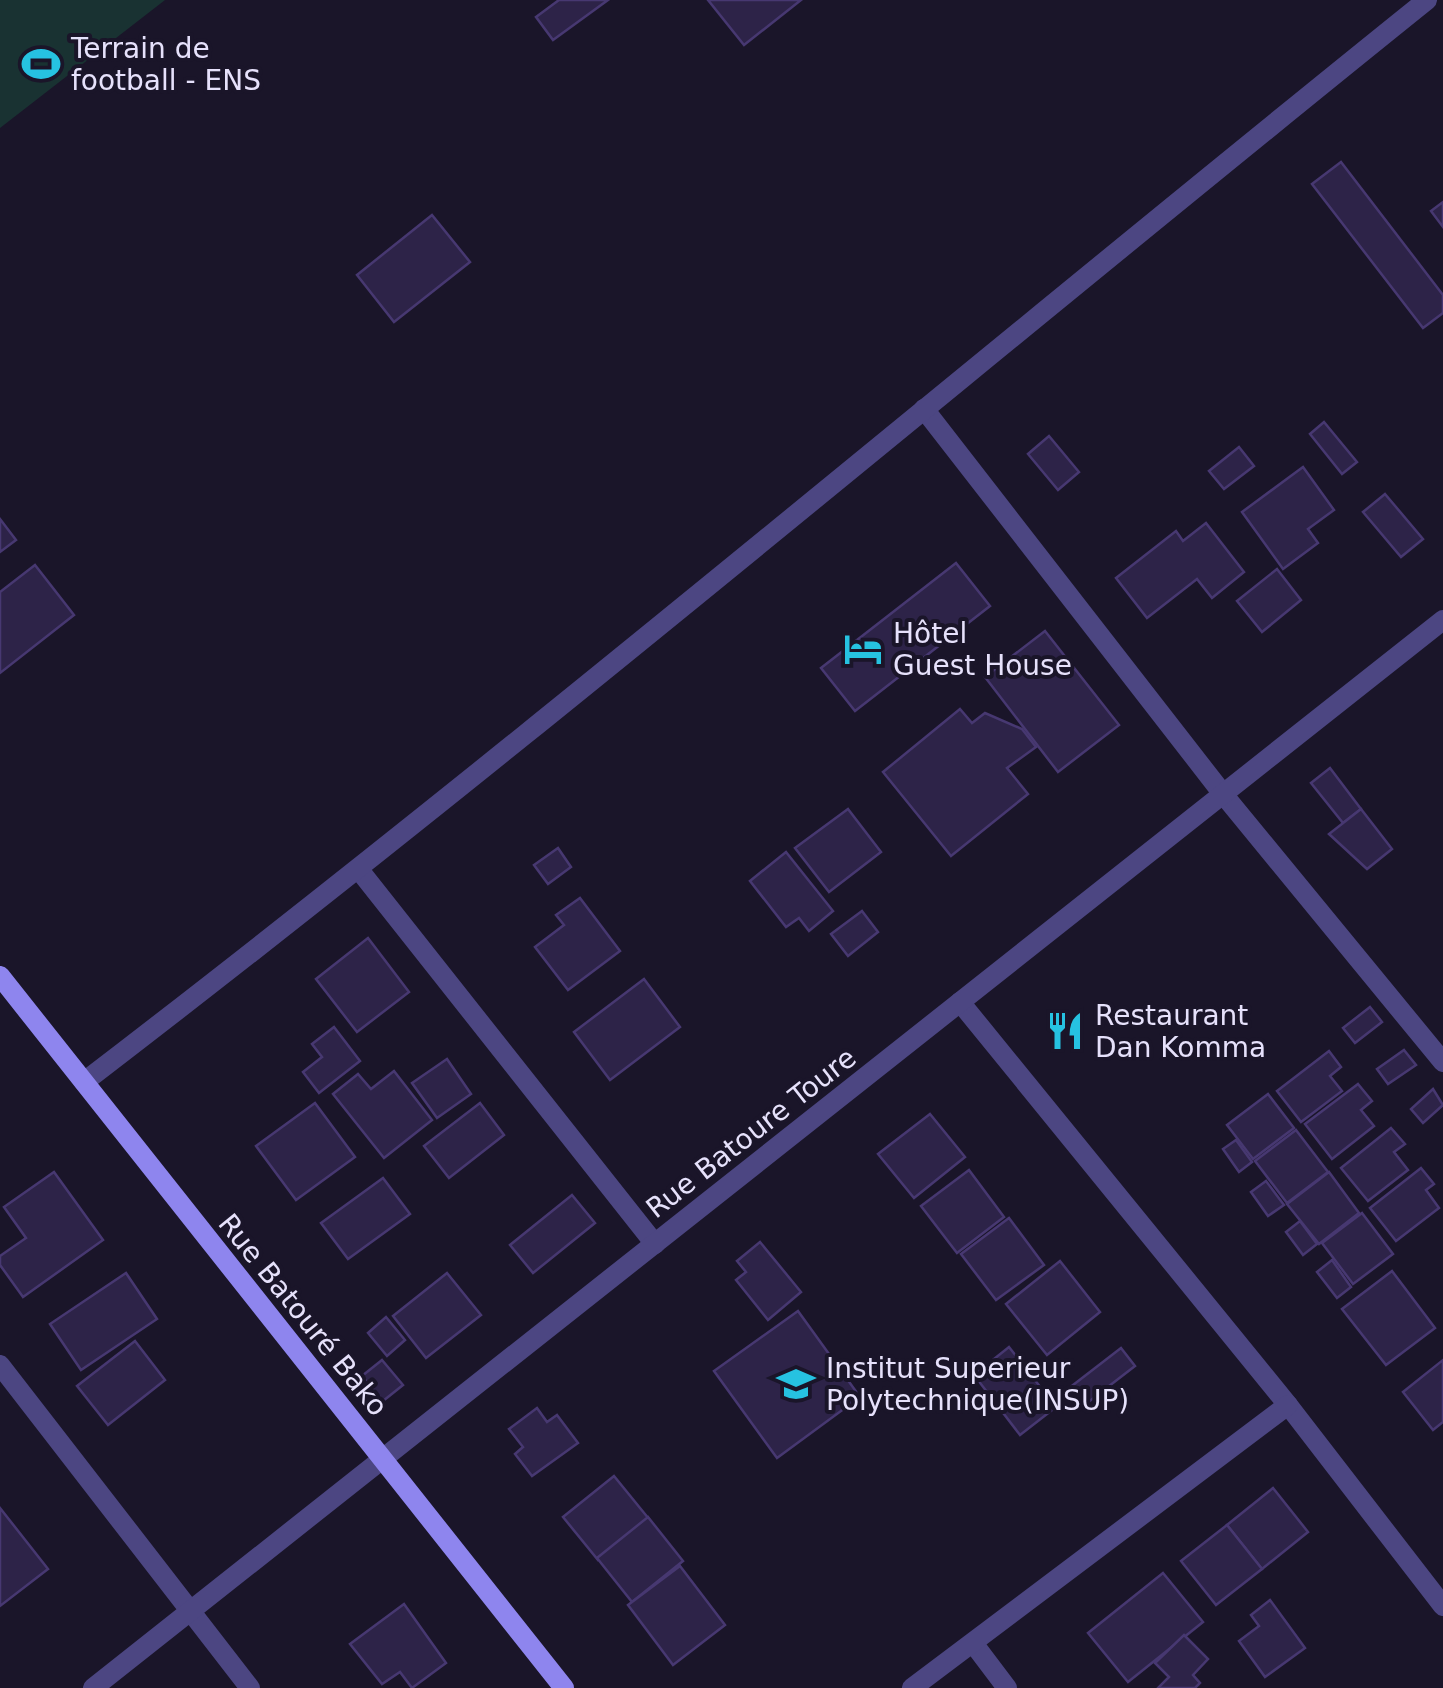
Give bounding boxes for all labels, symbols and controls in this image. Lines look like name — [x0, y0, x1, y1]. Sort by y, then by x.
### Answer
place label: Terrain de football - ENS — [70, 32, 261, 97]
sports icon: Terrain de football - ENS — [20, 43, 62, 85]
place label: Hôtel Guest House — [893, 617, 1072, 682]
hotel icon: Hôtel Guest House — [842, 628, 884, 670]
place label: Restaurant Dan Komma — [1095, 999, 1266, 1064]
restaurant icon: Restaurant Dan Komma — [1044, 1010, 1086, 1052]
street label: Rue Batoure Toure — [640, 1041, 862, 1225]
street label: Rue Batouré Bako — [212, 1207, 394, 1423]
place label: Institut Superieur Polytechnique(INSUP) — [826, 1352, 1129, 1417]
school or university icon: Institut Superieur Polytechnique(INSUP) — [775, 1363, 817, 1405]

